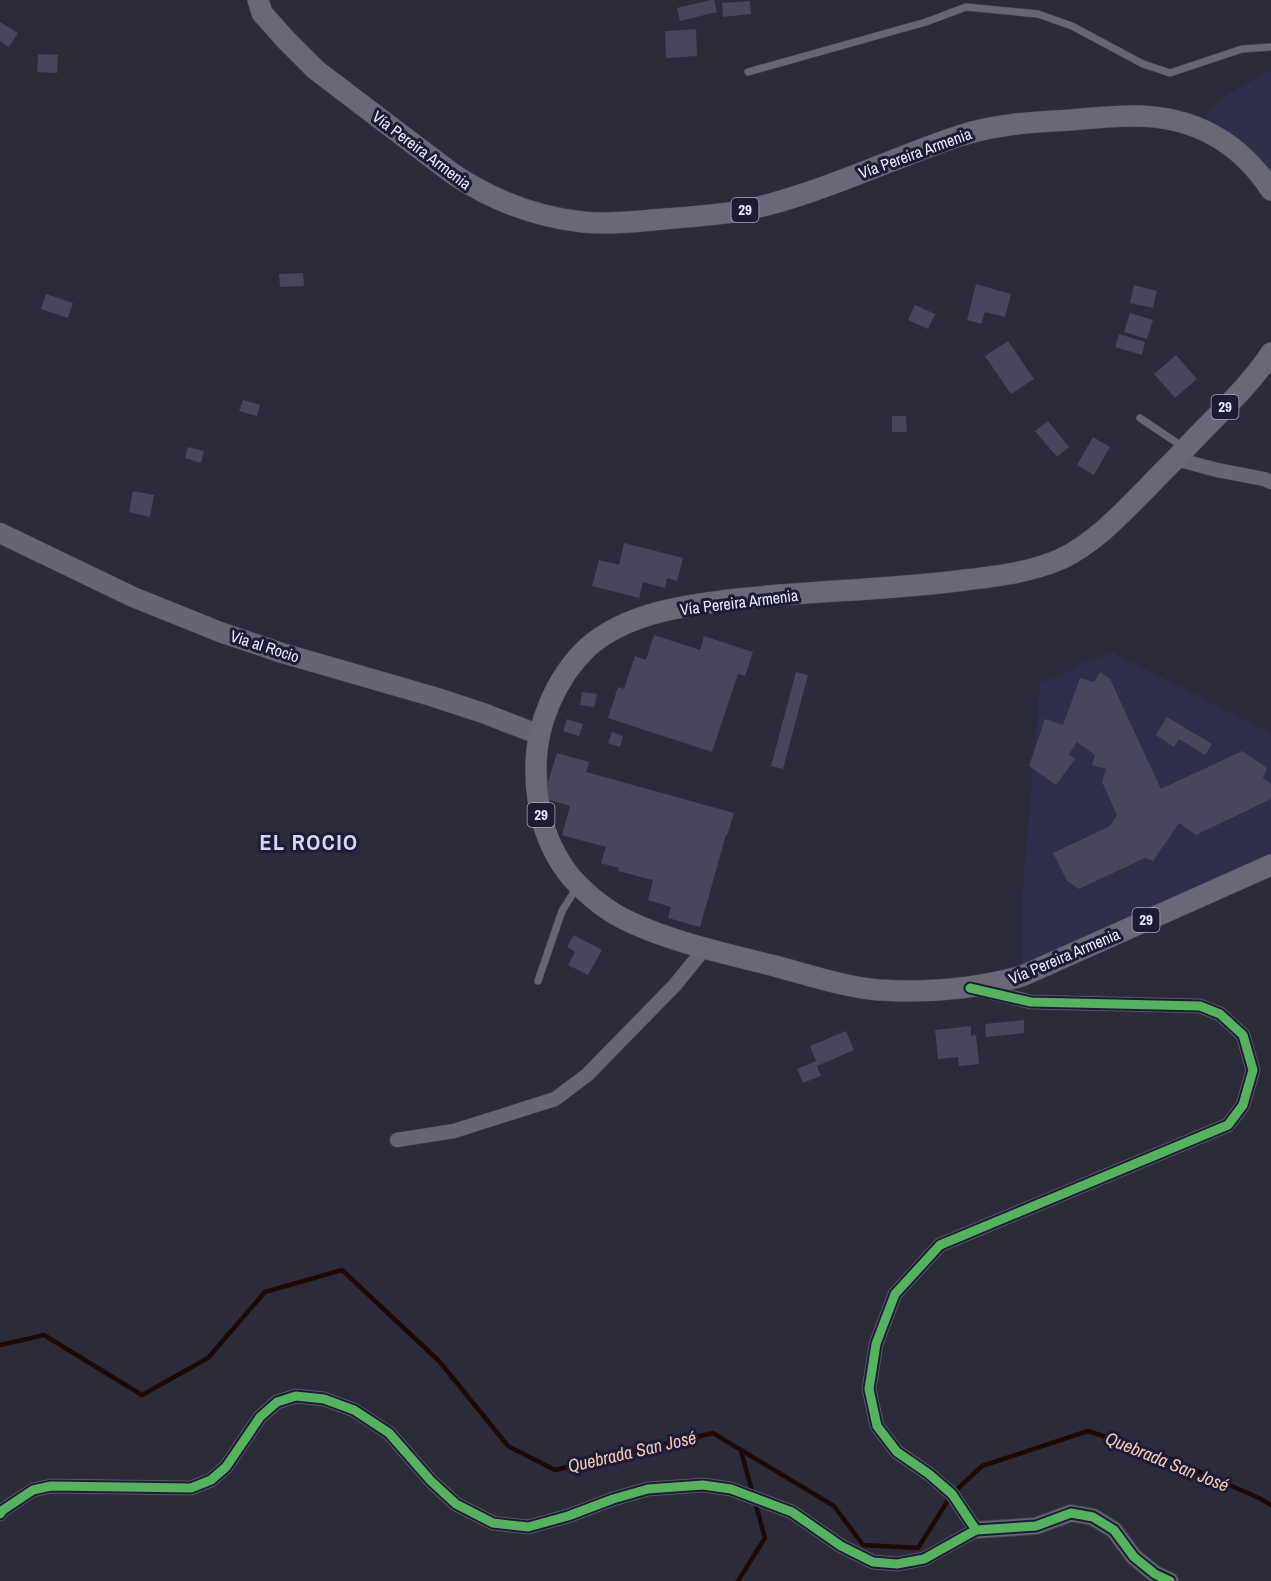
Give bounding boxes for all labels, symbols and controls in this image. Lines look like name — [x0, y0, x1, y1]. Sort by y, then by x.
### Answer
street label: Vía Pereira Armenia — [368, 106, 477, 195]
street label: Vía Pereira Armenia — [855, 122, 975, 184]
road number: 29 — [732, 198, 758, 222]
road number: 29 — [1212, 395, 1238, 419]
street label: Vía Pereira Armenia — [679, 584, 800, 620]
street label: Via al Rocio — [228, 625, 302, 667]
road number: 29 — [528, 803, 554, 827]
district label: EL ROCIO — [260, 827, 358, 857]
road number: 29 — [1132, 908, 1160, 932]
street label: Vía Pereira Armenia — [1005, 922, 1124, 989]
water label: Quebrada San José — [565, 1425, 699, 1478]
water label: Quebrada San José — [1102, 1425, 1233, 1498]

